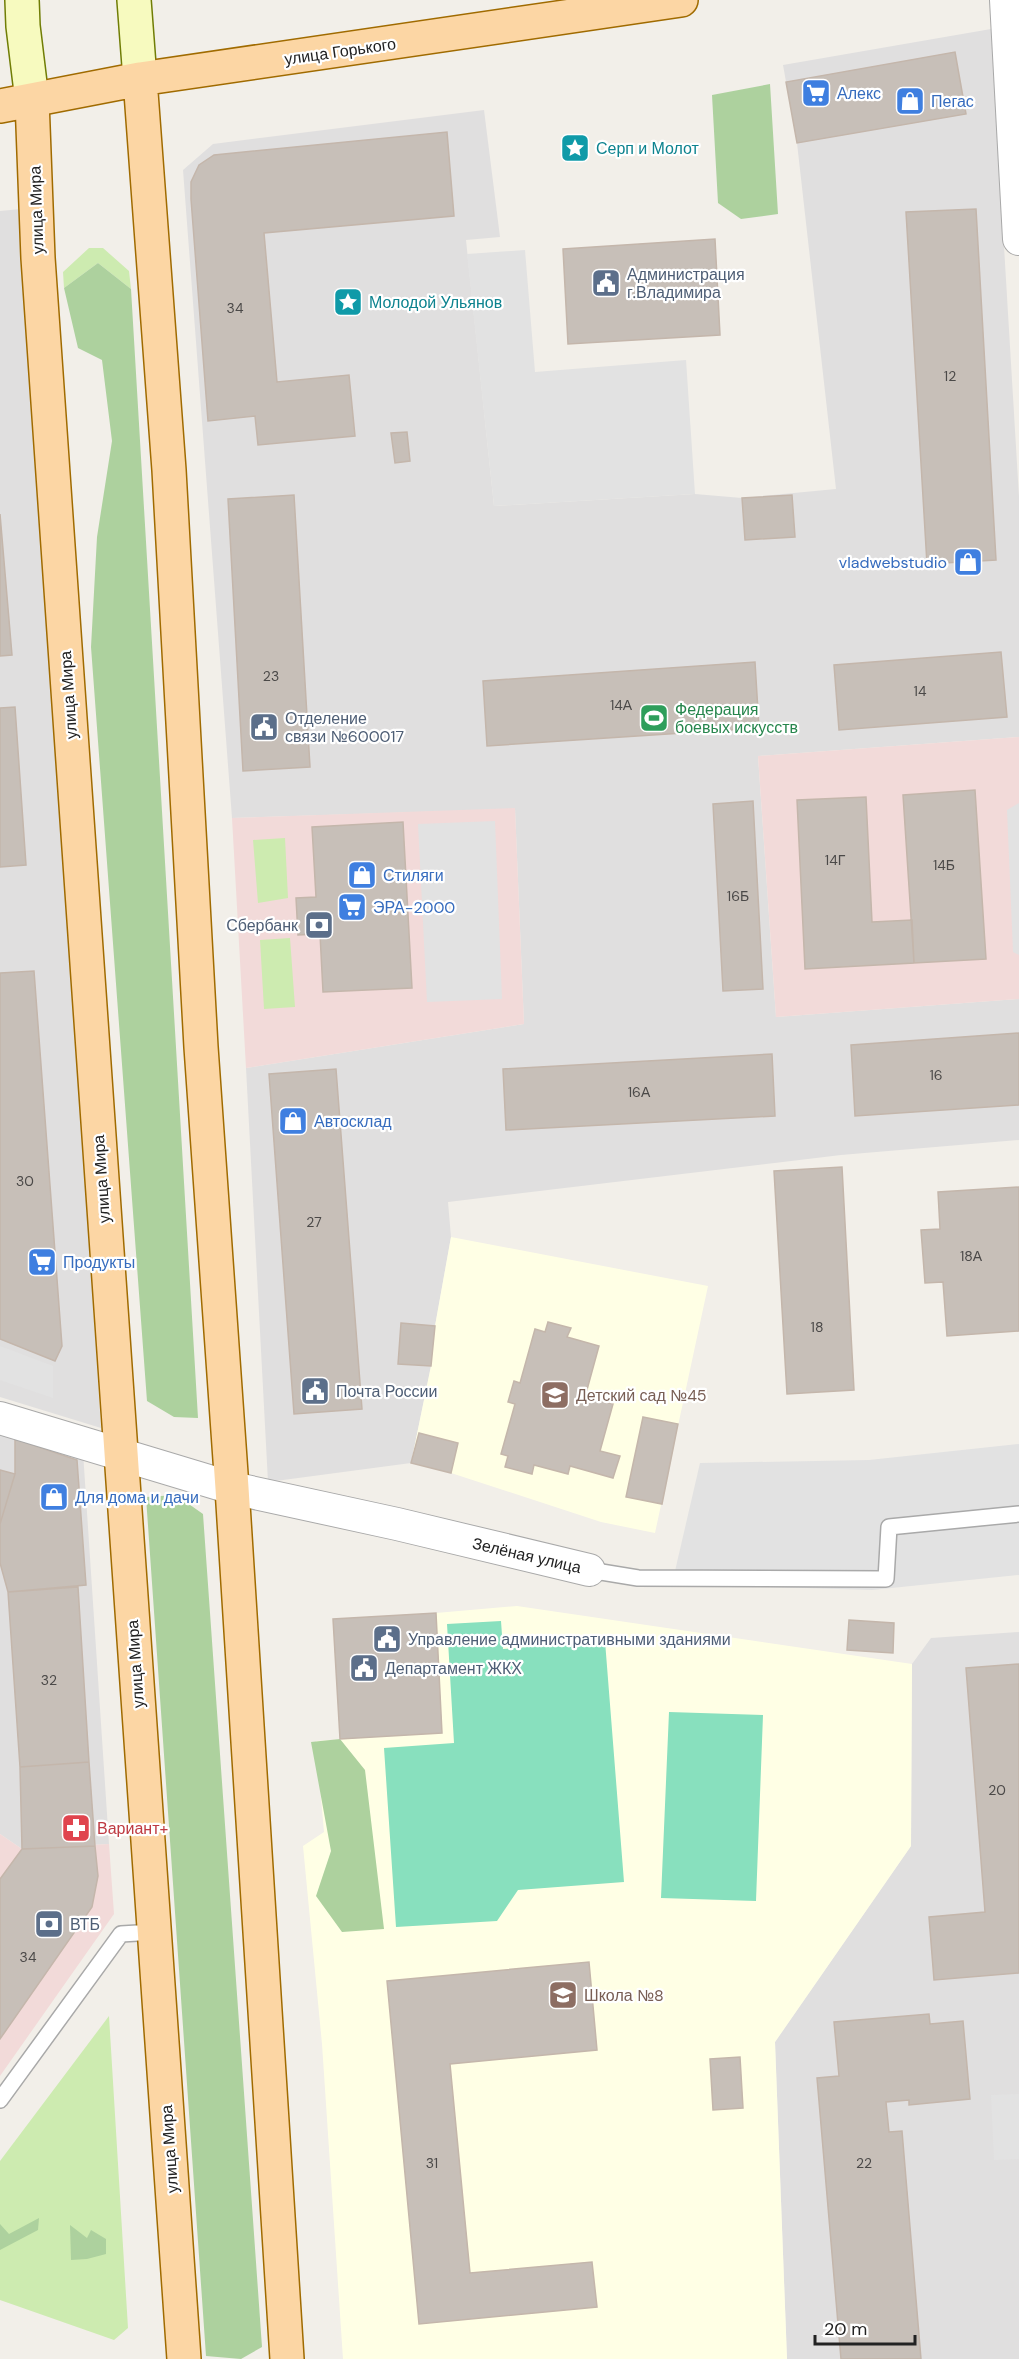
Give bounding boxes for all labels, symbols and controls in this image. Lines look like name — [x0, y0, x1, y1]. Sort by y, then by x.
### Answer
street label: улица Горького — [283, 33, 397, 70]
supermarket icon: Алекс — [800, 77, 832, 109]
place label: Алекс — [837, 83, 881, 104]
shop icon: Пегас — [894, 85, 926, 117]
place label: Пегас — [931, 91, 974, 112]
place icon: Серп и Молот — [559, 132, 591, 164]
place label: Серп и Молот — [596, 138, 700, 159]
street label: улица Мира — [24, 165, 49, 254]
place label: Администрация г.Владимира — [627, 264, 745, 303]
public building icon: Администрация г.Владимира — [590, 267, 622, 299]
place icon: Молодой Ульянов — [332, 286, 364, 318]
place label: Молодой Ульянов — [369, 292, 502, 313]
house number: 34 — [227, 299, 244, 317]
house number: 12 — [944, 367, 956, 385]
shop icon: vladwebstudio — [952, 546, 984, 578]
place label: vladwebstudio — [839, 552, 947, 573]
street label: улица Мира — [55, 650, 82, 740]
house number: 23 — [263, 667, 279, 685]
house number: 14 — [914, 682, 927, 700]
house number: 14А — [610, 696, 633, 714]
place label: Федерация боевых искусств — [675, 699, 798, 738]
sports icon: Федерация боевых искусств — [638, 702, 670, 734]
place label: Отделение связи №600017 — [285, 708, 404, 747]
public building icon: Отделение связи №600017 — [248, 711, 280, 743]
house number: 14Г — [825, 851, 846, 869]
house number: 14Б — [933, 856, 955, 874]
shop icon: Стиляги — [346, 859, 378, 891]
place label: Стиляги — [383, 865, 444, 886]
house number: 16Б — [727, 887, 749, 905]
supermarket icon: ЭРА-2000 — [336, 891, 368, 923]
place label: ЭРА-2000 — [373, 897, 455, 918]
bank icon: Сбербанк — [303, 909, 335, 941]
place label: Сбербанк — [226, 915, 299, 936]
house number: 16 — [929, 1066, 943, 1084]
house number: 16А — [628, 1083, 651, 1101]
shop icon: Автосклад — [277, 1105, 309, 1137]
place label: Автосклад — [314, 1111, 392, 1132]
street label: улица Мира — [88, 1134, 115, 1224]
house number: 30 — [16, 1172, 34, 1190]
house number: 27 — [306, 1213, 322, 1231]
supermarket icon: Продукты — [26, 1246, 58, 1278]
house number: 18А — [960, 1247, 983, 1265]
place label: Продукты — [63, 1252, 135, 1273]
house number: 18 — [811, 1318, 823, 1336]
public building icon: Почта России — [299, 1375, 331, 1407]
school or university icon: Детский сад №45 — [539, 1379, 571, 1411]
place label: Почта России — [336, 1381, 437, 1402]
place label: Детский сад №45 — [576, 1385, 707, 1406]
shop icon: Для дома и дачи — [38, 1481, 70, 1513]
place label: Для дома и дачи — [75, 1487, 199, 1508]
street label: Зелёная улица — [470, 1533, 583, 1578]
street label: улица Мира — [122, 1619, 149, 1709]
public building icon: Управление административными зданиями — [371, 1623, 403, 1655]
place label: Управление административными зданиями — [408, 1629, 731, 1650]
public building icon: Департамент ЖКХ — [348, 1652, 380, 1684]
place label: Департамент ЖКХ — [385, 1658, 522, 1679]
house number: 32 — [41, 1671, 57, 1689]
house number: 20 — [988, 1781, 1006, 1799]
pharmacy icon: Вариант+ — [60, 1812, 92, 1844]
place label: Вариант+ — [97, 1818, 168, 1839]
bank icon: ВТБ — [33, 1908, 65, 1940]
place label: ВТБ — [70, 1914, 100, 1935]
house number: 34 — [20, 1948, 37, 1966]
school or university icon: Школа №8 — [547, 1979, 579, 2011]
place label: Школа №8 — [584, 1985, 664, 2006]
street label: улица Мира — [156, 2104, 183, 2194]
house number: 31 — [426, 2154, 438, 2172]
house number: 22 — [856, 2154, 872, 2172]
scale bar — [815, 2308, 916, 2346]
text: 20 m — [824, 2317, 867, 2341]

